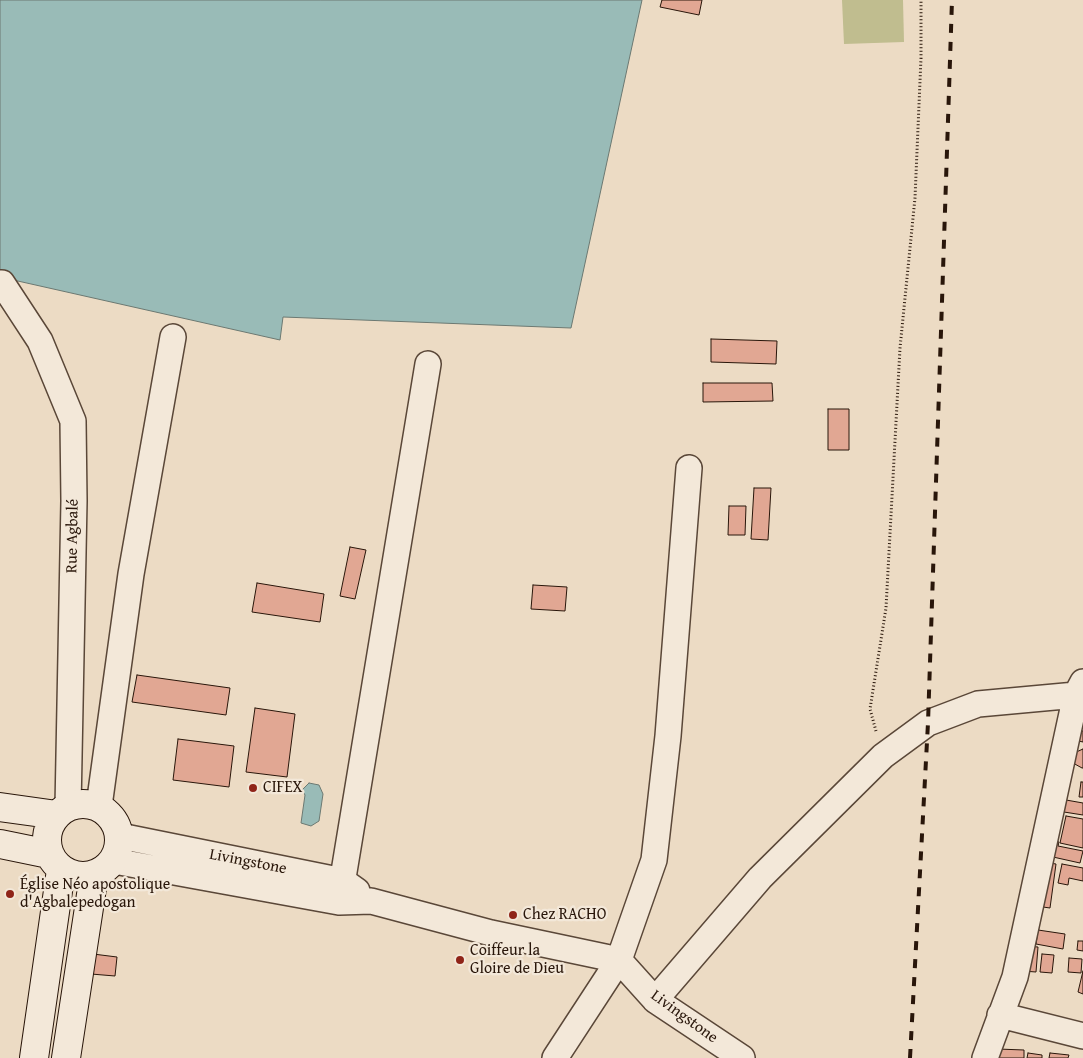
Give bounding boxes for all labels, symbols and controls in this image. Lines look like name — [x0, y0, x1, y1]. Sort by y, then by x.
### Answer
street label: Rue Agbalé — [63, 499, 83, 573]
place label: CIFEX — [263, 778, 302, 798]
marker: CIFEX — [247, 782, 259, 794]
street label: Livingstone — [208, 845, 288, 879]
place label: Église Néo apostolique d'Agbalepedogan — [20, 875, 170, 913]
marker: Église Néo apostolique d'Agbalepedogan — [4, 888, 16, 900]
place label: Chez RACHO — [523, 905, 606, 925]
marker: Chez RACHO — [507, 909, 519, 921]
place label: Coiffeur la Gloire de Dieu — [470, 941, 564, 979]
marker: Coiffeur la Gloire de Dieu — [454, 954, 466, 966]
street label: Livingstone — [647, 986, 721, 1048]

